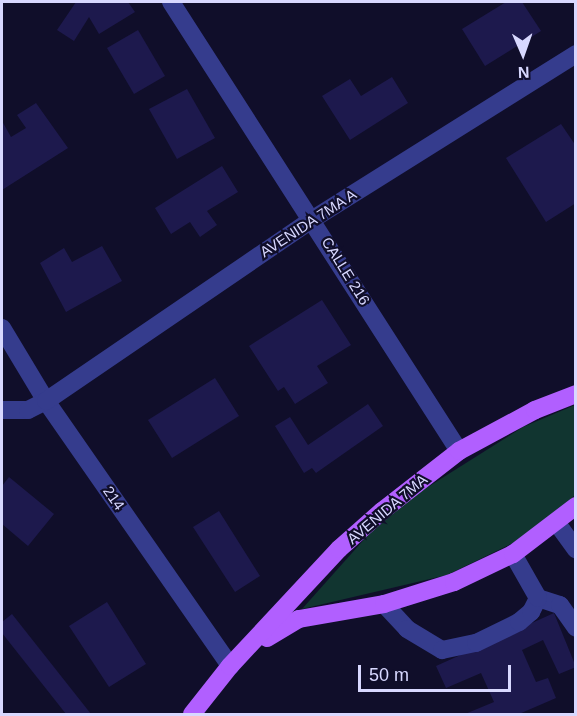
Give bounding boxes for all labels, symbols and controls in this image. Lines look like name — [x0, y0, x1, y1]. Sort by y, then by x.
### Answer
north arrow — [493, 24, 553, 84]
text: N — [518, 64, 530, 81]
street label: AVENIDA 7MA A — [255, 184, 361, 262]
street label: CALLE 216 — [318, 234, 374, 308]
street label: AVENIDA 7MA — [343, 470, 431, 548]
street label: 214 — [99, 483, 129, 513]
scale bar — [361, 653, 514, 691]
text: 50 m — [369, 665, 409, 685]

